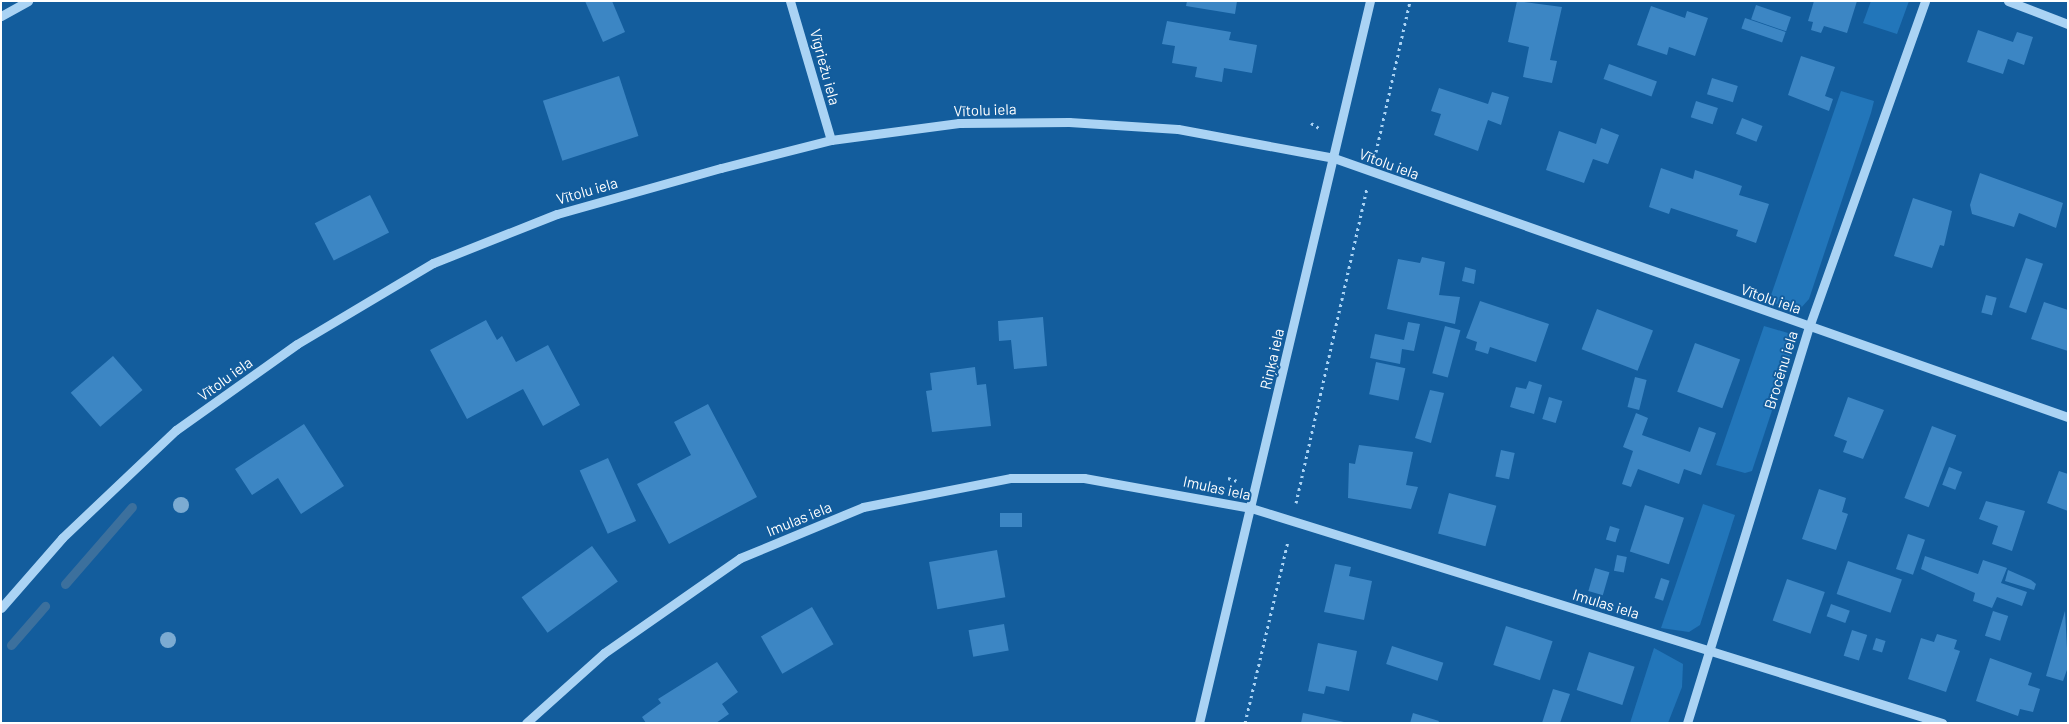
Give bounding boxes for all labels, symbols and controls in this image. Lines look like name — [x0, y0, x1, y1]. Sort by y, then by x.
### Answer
street label: Vīgriežu iela — [806, 27, 844, 107]
street label: Vītolu iela — [953, 100, 1017, 120]
street label: Vītolu iela — [1356, 145, 1422, 183]
street label: Vītolu iela — [554, 174, 620, 208]
street label: Vītolu iela — [1738, 280, 1804, 318]
street label: Riņķa iela — [1256, 327, 1288, 391]
street label: Brocēnu iela — [1761, 329, 1801, 411]
street label: Vītolu iela — [194, 353, 256, 405]
street label: Imulas iela — [1182, 472, 1252, 504]
street label: Imulas iela — [764, 498, 834, 540]
street label: Imulas iela — [1571, 585, 1641, 623]

